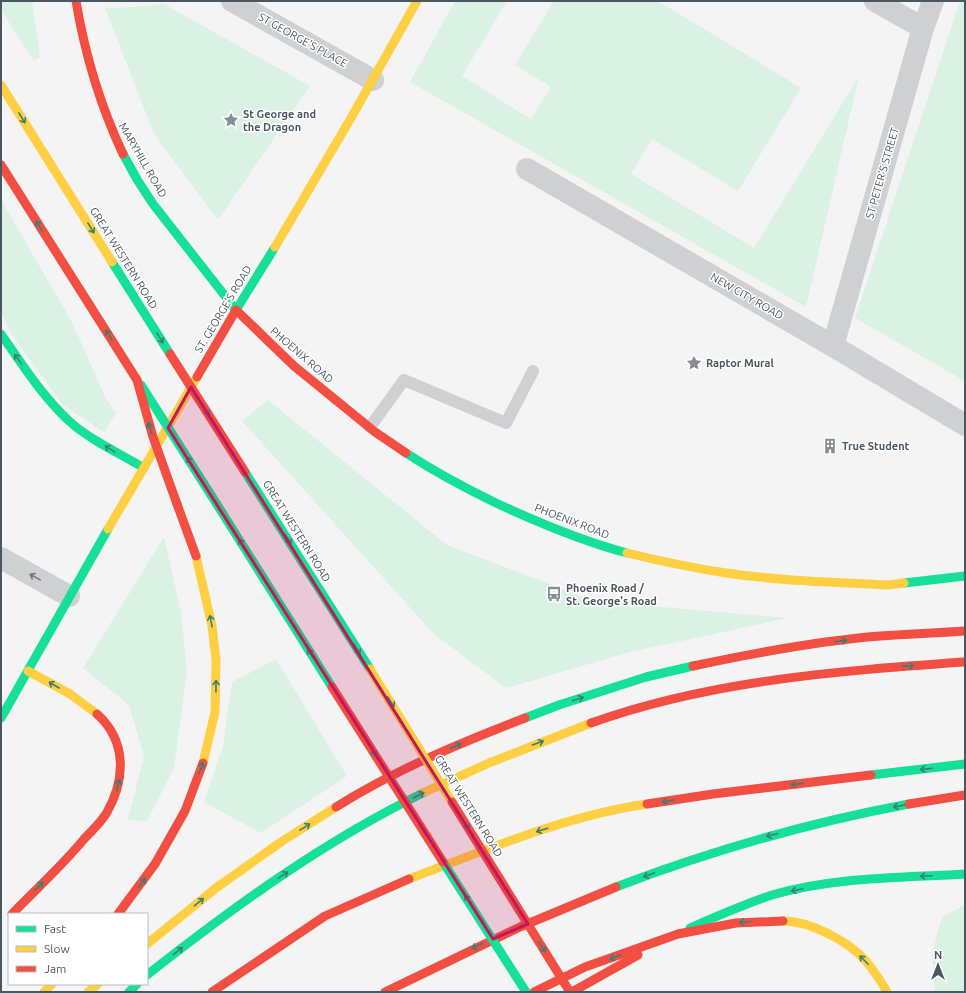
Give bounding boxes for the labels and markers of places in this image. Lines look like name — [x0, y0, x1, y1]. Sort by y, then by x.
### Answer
place label: St George and the Dragon — [243, 108, 316, 133]
place icon: St George and the Dragon — [222, 111, 240, 129]
place icon: Raptor Mural — [685, 354, 703, 372]
place label: Raptor Mural — [706, 357, 775, 369]
building icon: True Student — [821, 437, 839, 455]
place label: True Student — [842, 440, 910, 452]
place label: Phoenix Road / St. George's Road — [566, 582, 657, 607]
bus stop icon: Phoenix Road / St. George's Road — [545, 585, 563, 603]

